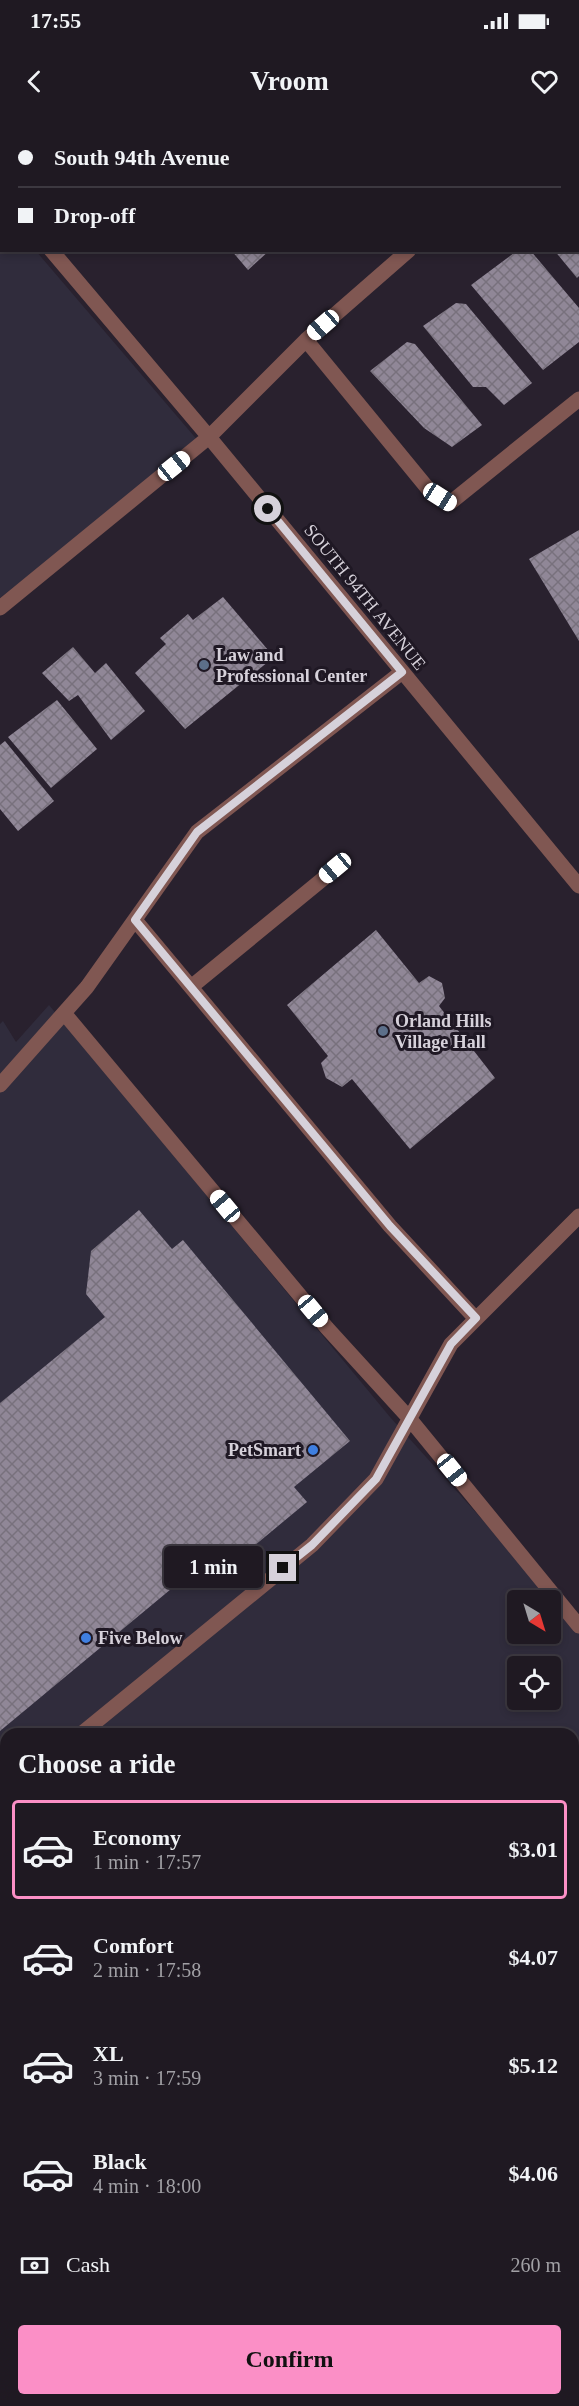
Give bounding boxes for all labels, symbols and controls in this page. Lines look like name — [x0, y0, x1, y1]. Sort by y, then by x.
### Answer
text: 17:55 — [30, 8, 81, 33]
icon: back — [18, 65, 51, 98]
icon: heart — [528, 65, 561, 98]
text: Vroom — [250, 66, 329, 96]
text: South 94th Avenue — [54, 145, 230, 170]
text: Drop-off — [54, 203, 135, 228]
car — [304, 306, 342, 344]
car — [154, 448, 194, 484]
car — [420, 480, 460, 514]
route start — [254, 495, 281, 522]
street label: SOUTH 94TH AVENUE — [300, 520, 430, 674]
place label: Law and Professional Center — [216, 645, 367, 686]
marker: Law and Professional Center — [197, 658, 211, 672]
car — [315, 850, 355, 886]
place label: Orland Hills Village Hall — [395, 1011, 492, 1052]
marker: Orland Hills Village Hall — [376, 1024, 390, 1038]
car — [207, 1186, 243, 1226]
car — [295, 1291, 331, 1331]
place label: PetSmart — [228, 1440, 301, 1460]
marker: PetSmart — [306, 1443, 320, 1457]
car — [434, 1450, 470, 1490]
callout: 1 min — [163, 1547, 262, 1589]
route end — [269, 1554, 296, 1581]
text: 1 min — [189, 1556, 238, 1578]
north arrow — [507, 1590, 561, 1644]
map controls — [507, 1590, 561, 1710]
place label: Five Below — [98, 1628, 182, 1648]
marker: Five Below — [79, 1631, 93, 1645]
button: locate — [507, 1656, 561, 1710]
text: Choose a ride — [18, 1749, 176, 1779]
icon: car — [21, 1823, 75, 1877]
text: Economy — [93, 1825, 181, 1850]
text: $3.01 — [509, 1837, 558, 1862]
text: 1 min · 17:57 — [93, 1851, 201, 1873]
icon: car — [21, 1931, 75, 1985]
text: Comfort — [93, 1933, 174, 1958]
text: $4.07 — [509, 1945, 558, 1970]
text: 2 min · 17:58 — [93, 1959, 201, 1981]
icon: car — [21, 2039, 75, 2093]
text: XL — [93, 2041, 124, 2066]
text: $5.12 — [509, 2053, 558, 2078]
text: 3 min · 17:59 — [93, 2067, 201, 2089]
icon: car — [21, 2147, 75, 2201]
text: Black — [93, 2149, 147, 2174]
text: $4.06 — [509, 2161, 558, 2186]
text: 4 min · 18:00 — [93, 2175, 201, 2197]
icon: cash — [18, 2249, 51, 2282]
text: Cash — [66, 2252, 110, 2277]
text: 260 m — [510, 2254, 561, 2276]
button: Confirm — [18, 2325, 561, 2394]

